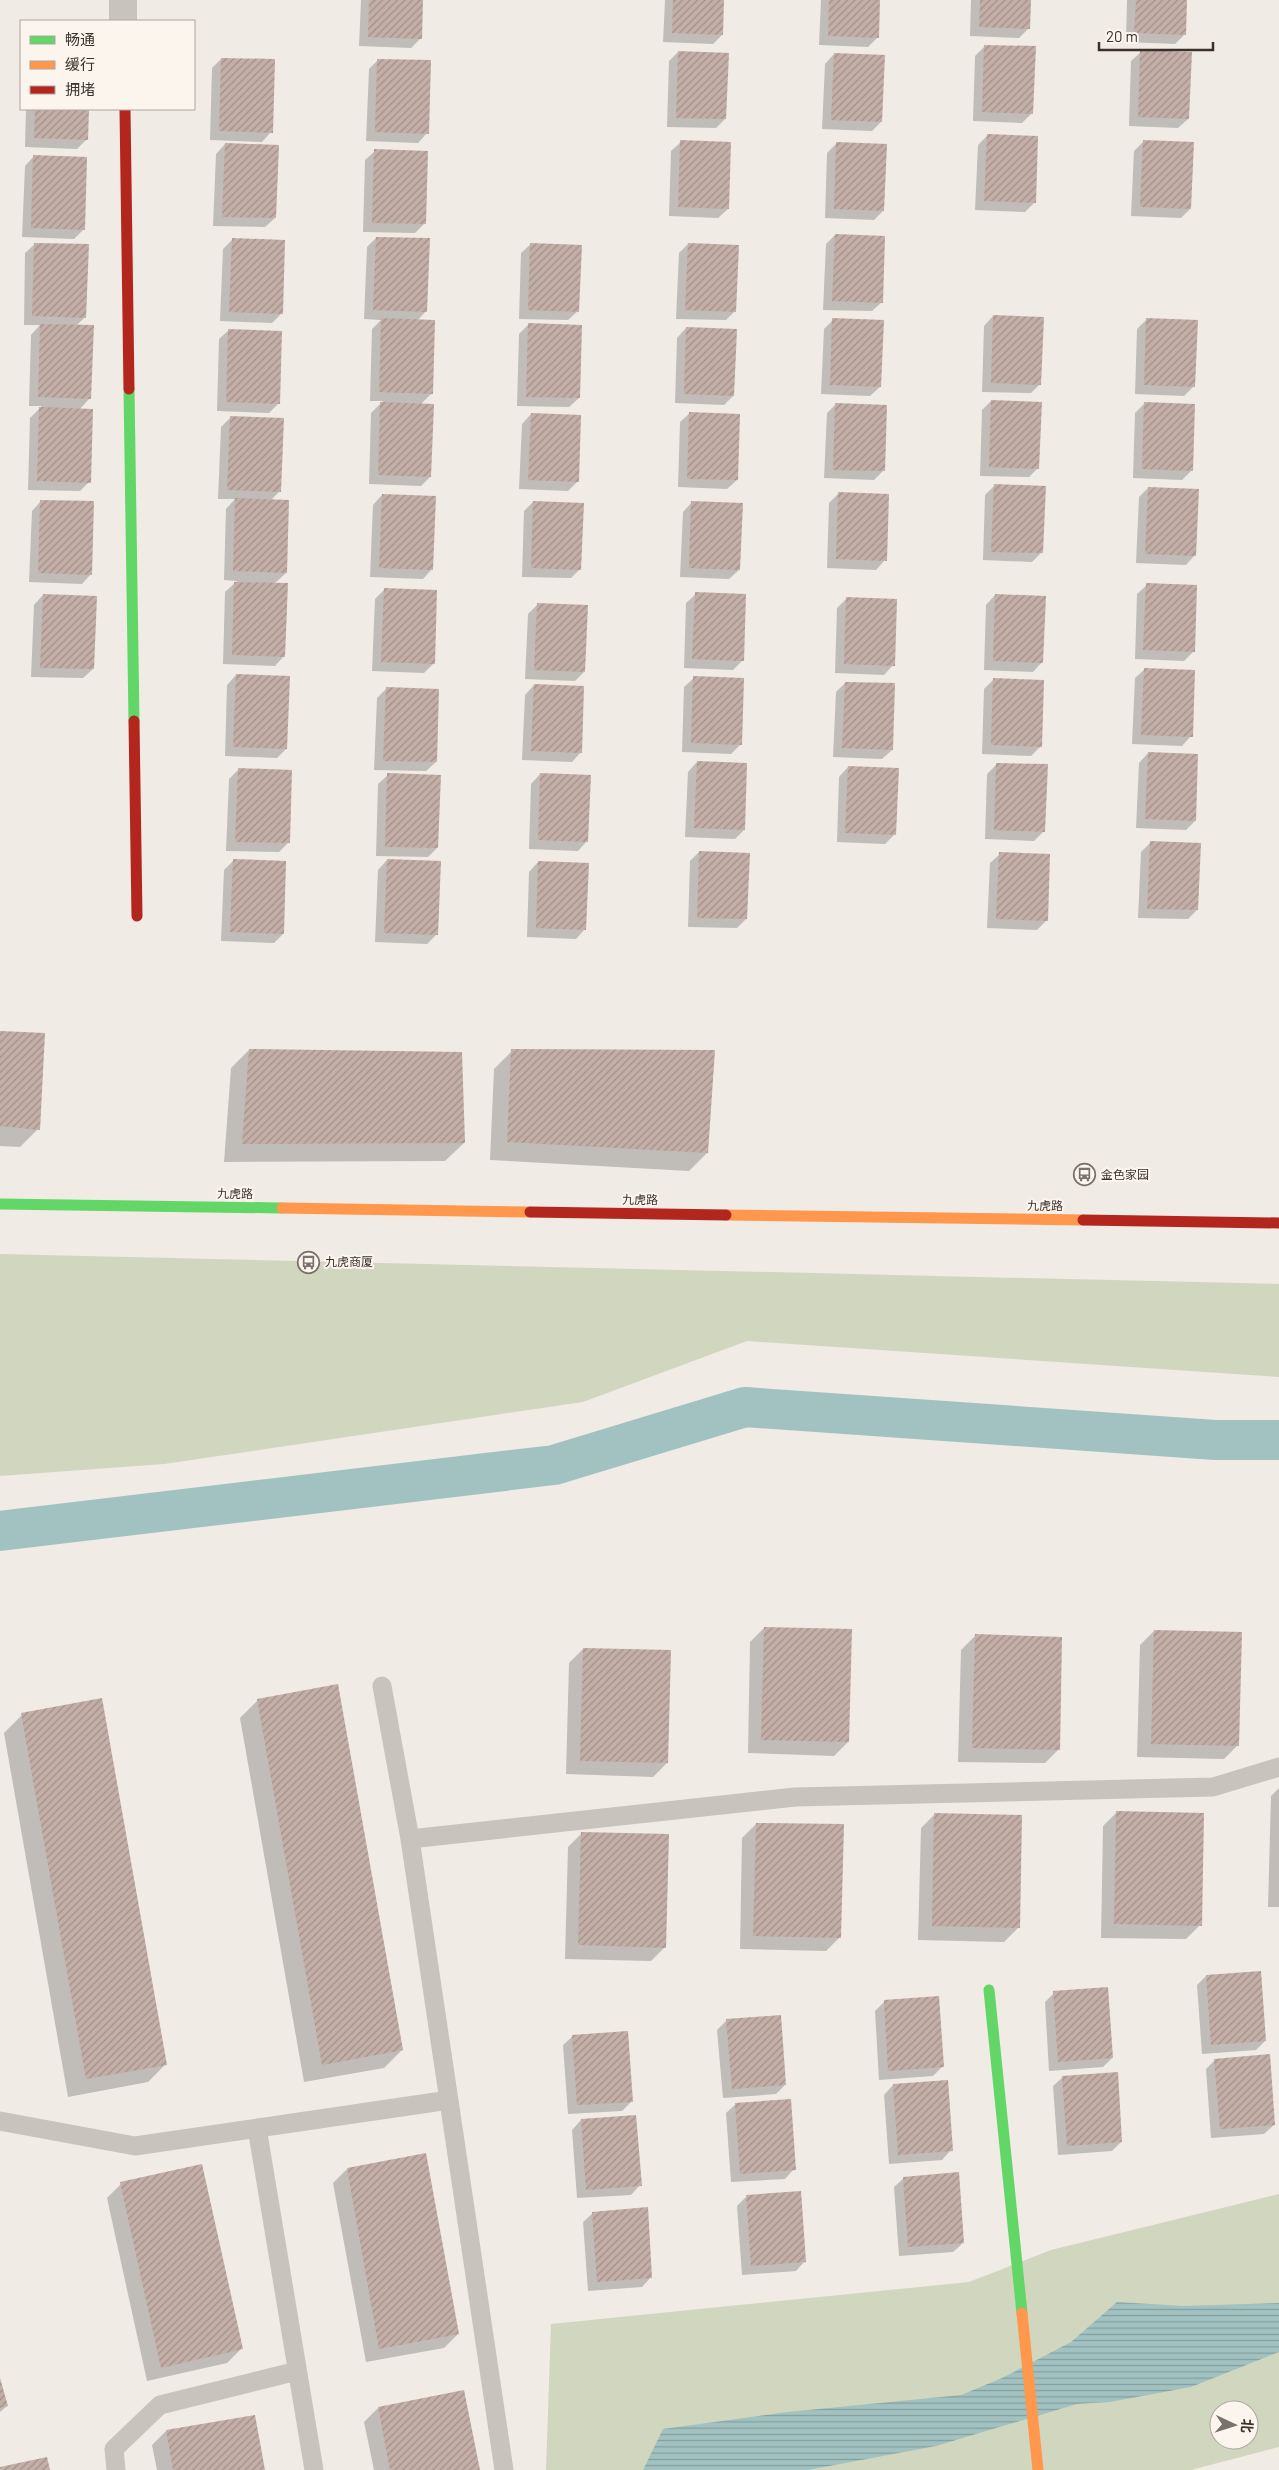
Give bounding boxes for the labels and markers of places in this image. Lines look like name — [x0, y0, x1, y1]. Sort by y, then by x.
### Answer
bus stop icon: 金色家园 — [1073, 1163, 1097, 1187]
place label: 金色家园 — [1101, 1167, 1149, 1181]
bus stop icon: 九虎商厦 — [297, 1250, 321, 1274]
place label: 九虎商厦 — [325, 1254, 373, 1268]

